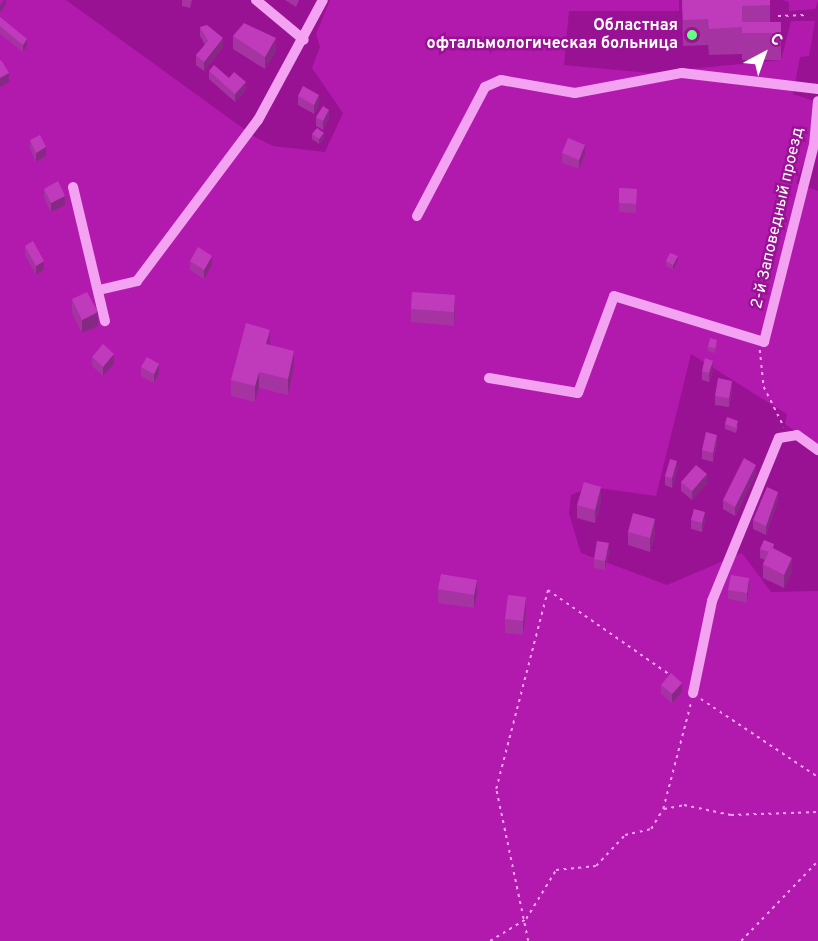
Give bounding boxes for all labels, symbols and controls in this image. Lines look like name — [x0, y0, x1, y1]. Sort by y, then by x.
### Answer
place label: Областная офтальмологическая больница — [427, 16, 678, 54]
north arrow — [734, 24, 794, 84]
marker: Областная офтальмологическая больница — [683, 26, 701, 44]
text: С — [765, 30, 786, 51]
street label: 2-й Заповедный проезд — [748, 125, 808, 311]

